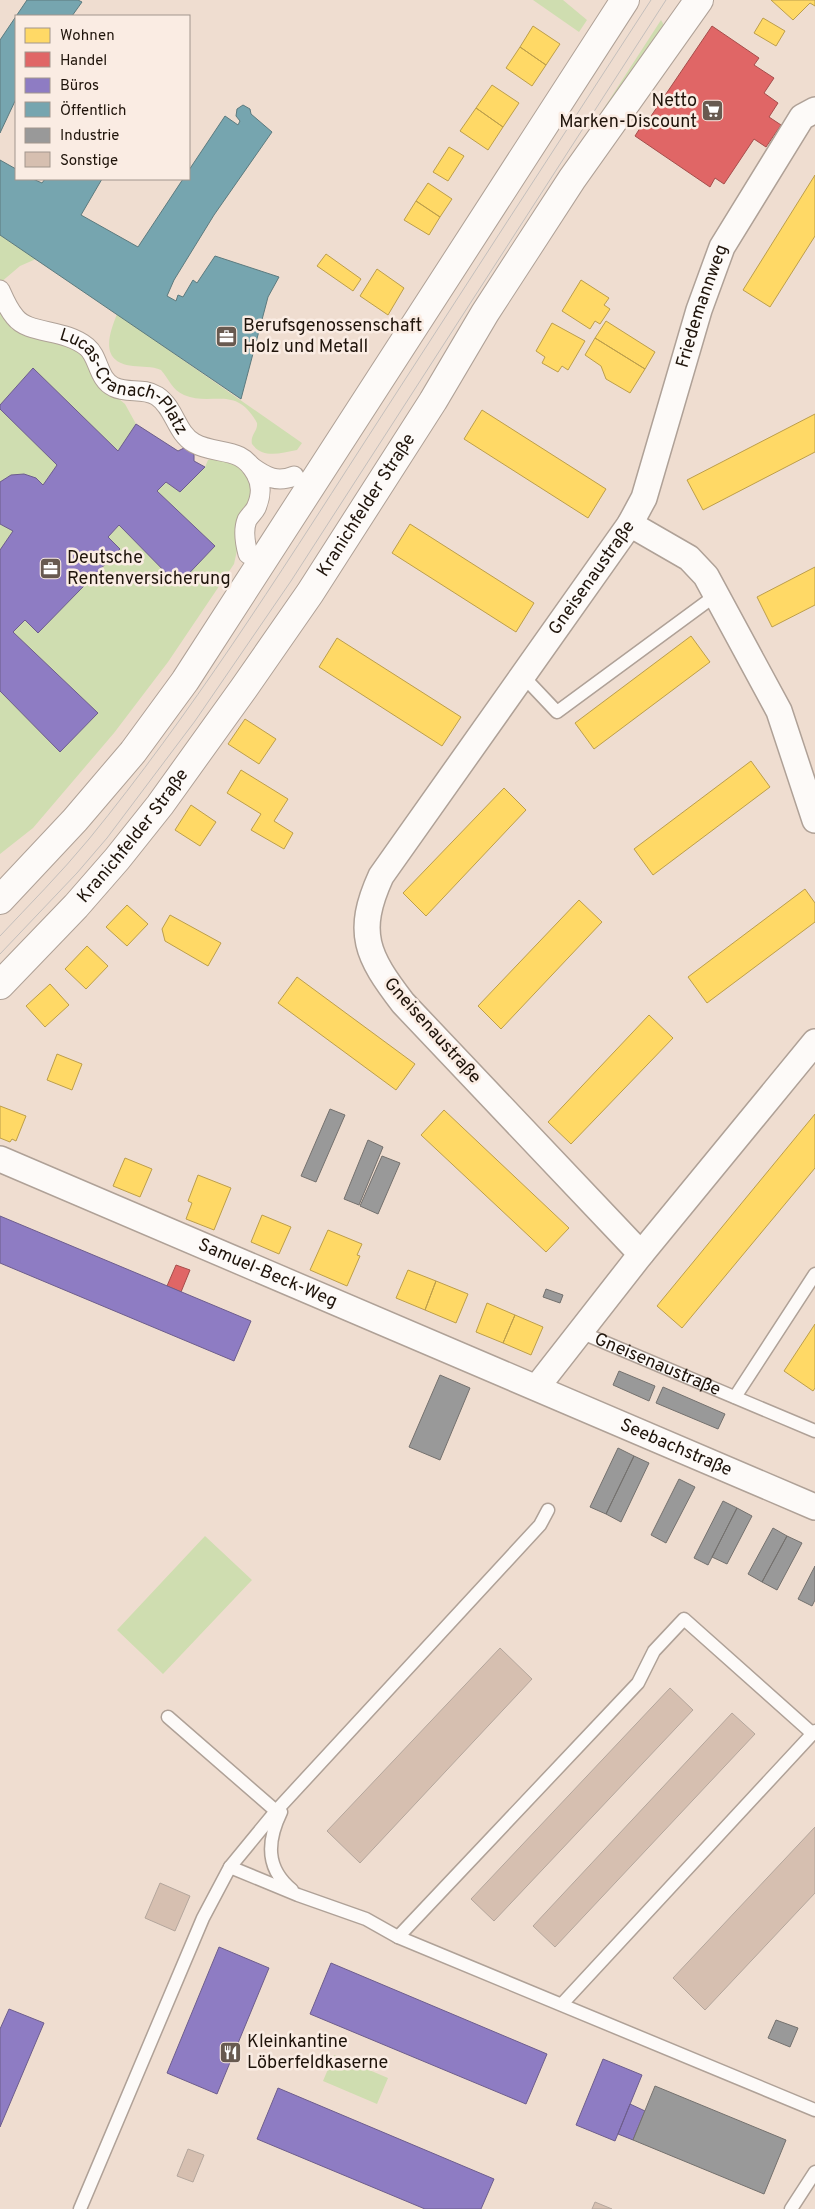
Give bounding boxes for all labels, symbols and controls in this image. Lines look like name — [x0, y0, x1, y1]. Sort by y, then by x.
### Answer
legend — [15, 15, 190, 180]
text: Wohnen — [60, 27, 115, 46]
text: Handel — [60, 52, 107, 71]
text: Büros — [60, 77, 99, 96]
place label: Netto Marken-Discount — [559, 90, 697, 134]
supermarket icon: Netto Marken-Discount — [701, 99, 725, 123]
text: Öffentlich — [60, 101, 127, 121]
text: Industrie — [60, 127, 119, 146]
text: Sonstige — [60, 152, 118, 171]
street label: Friedemannweg — [671, 241, 733, 371]
place label: Berufsgenossenschaft Holz und Metall — [243, 315, 422, 359]
street label: Lucas-Cranach-Platz — [57, 323, 193, 439]
office icon: Berufsgenossenschaft Holz und Metall — [215, 324, 239, 348]
street label: Kranichfelder Straße — [312, 429, 421, 581]
street label: Gneisenaustraße — [543, 516, 640, 640]
place label: Deutsche Rentenversicherung — [67, 547, 231, 591]
office icon: Deutsche Rentenversicherung — [39, 556, 63, 580]
street label: Kranichfelder Straße — [72, 764, 194, 908]
street label: Gneisenaustraße — [378, 973, 486, 1089]
street label: Samuel-Beck-Weg — [195, 1233, 341, 1313]
street label: Gneisenaustraße — [591, 1328, 724, 1401]
street label: Seebachstraße — [616, 1414, 735, 1482]
place label: Kleinkantine Löberfeldkaserne — [247, 2031, 388, 2075]
restaurant icon: Kleinkantine Löberfeldkaserne — [219, 2040, 243, 2064]

